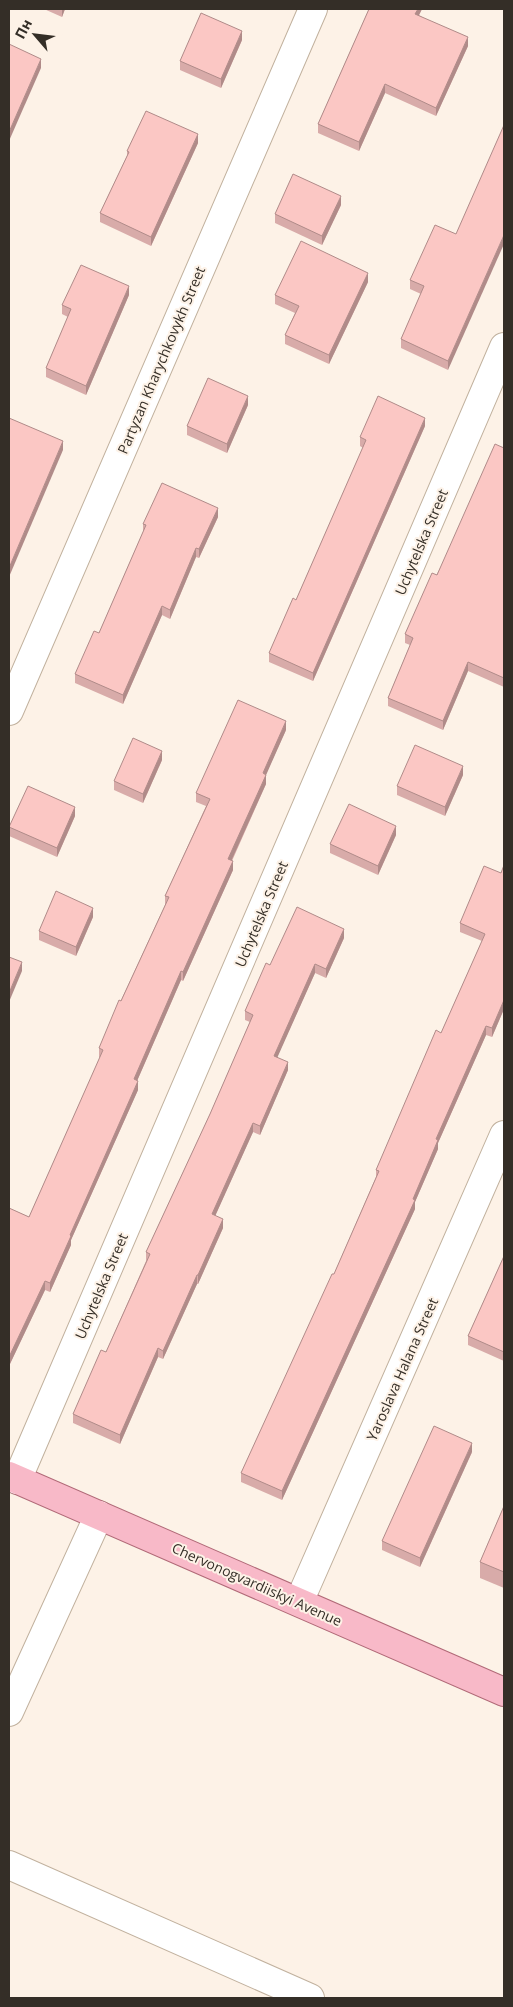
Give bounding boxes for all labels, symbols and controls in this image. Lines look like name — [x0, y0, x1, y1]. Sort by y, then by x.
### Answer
north arrow — [10, 10, 60, 60]
text: Пн — [10, 16, 36, 42]
street label: Partyzan Kharychkovykh Street — [113, 263, 209, 457]
street label: Uchytelska Street — [390, 486, 452, 598]
street label: Uchytelska Street — [230, 858, 292, 970]
street label: Uchytelska Street — [70, 1230, 132, 1342]
street label: Yaroslava Halana Street — [362, 1294, 442, 1444]
street label: Chervonogvardiiskyi Avenue — [169, 1538, 345, 1630]

